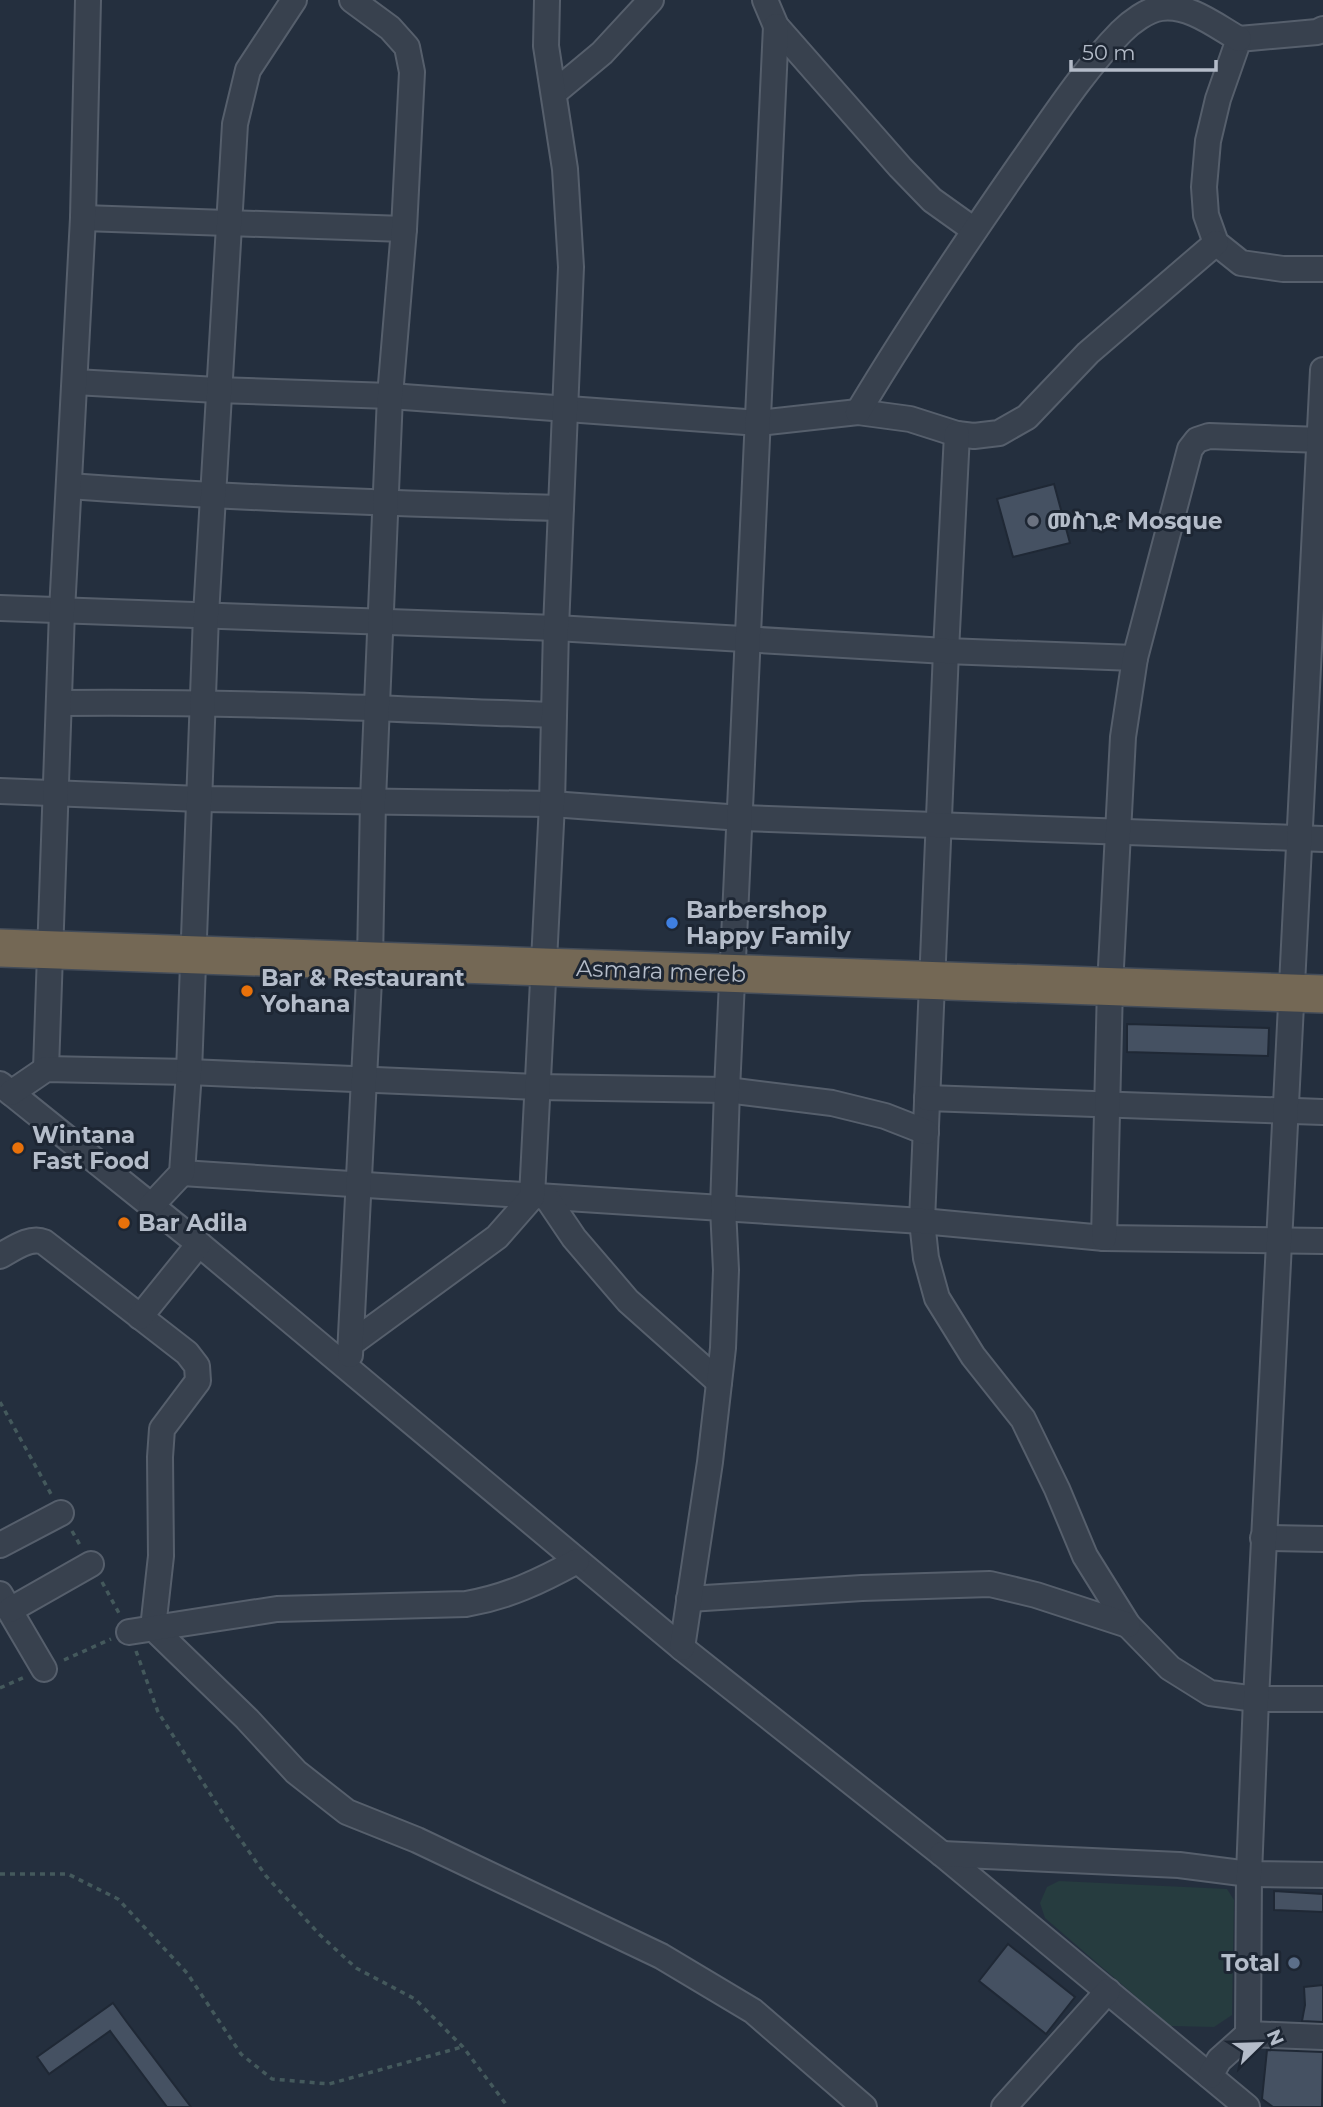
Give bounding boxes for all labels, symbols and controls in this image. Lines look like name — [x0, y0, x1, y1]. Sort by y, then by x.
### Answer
scale bar — [1071, 28, 1216, 72]
text: 50 m — [1082, 40, 1136, 65]
place label: መስጊድ Mosque — [1047, 507, 1223, 535]
marker: መስጊድ Mosque — [1025, 513, 1041, 529]
place label: Barbershop Happy Family — [686, 896, 851, 950]
marker: Barbershop Happy Family — [664, 915, 680, 931]
street label: Asmara mereb — [575, 954, 747, 988]
place label: Bar & Restaurant Yohana — [260, 964, 465, 1018]
marker: Bar & Restaurant Yohana — [239, 983, 255, 999]
place label: Wintana Fast Food — [32, 1121, 150, 1175]
marker: Wintana Fast Food — [10, 1140, 26, 1156]
place label: Bar Adila — [138, 1209, 248, 1237]
marker: Bar Adila — [116, 1215, 132, 1231]
place label: Total — [1221, 1949, 1280, 1977]
marker: Total — [1286, 1955, 1302, 1971]
north arrow — [1225, 2009, 1295, 2079]
text: N — [1262, 2026, 1289, 2049]

